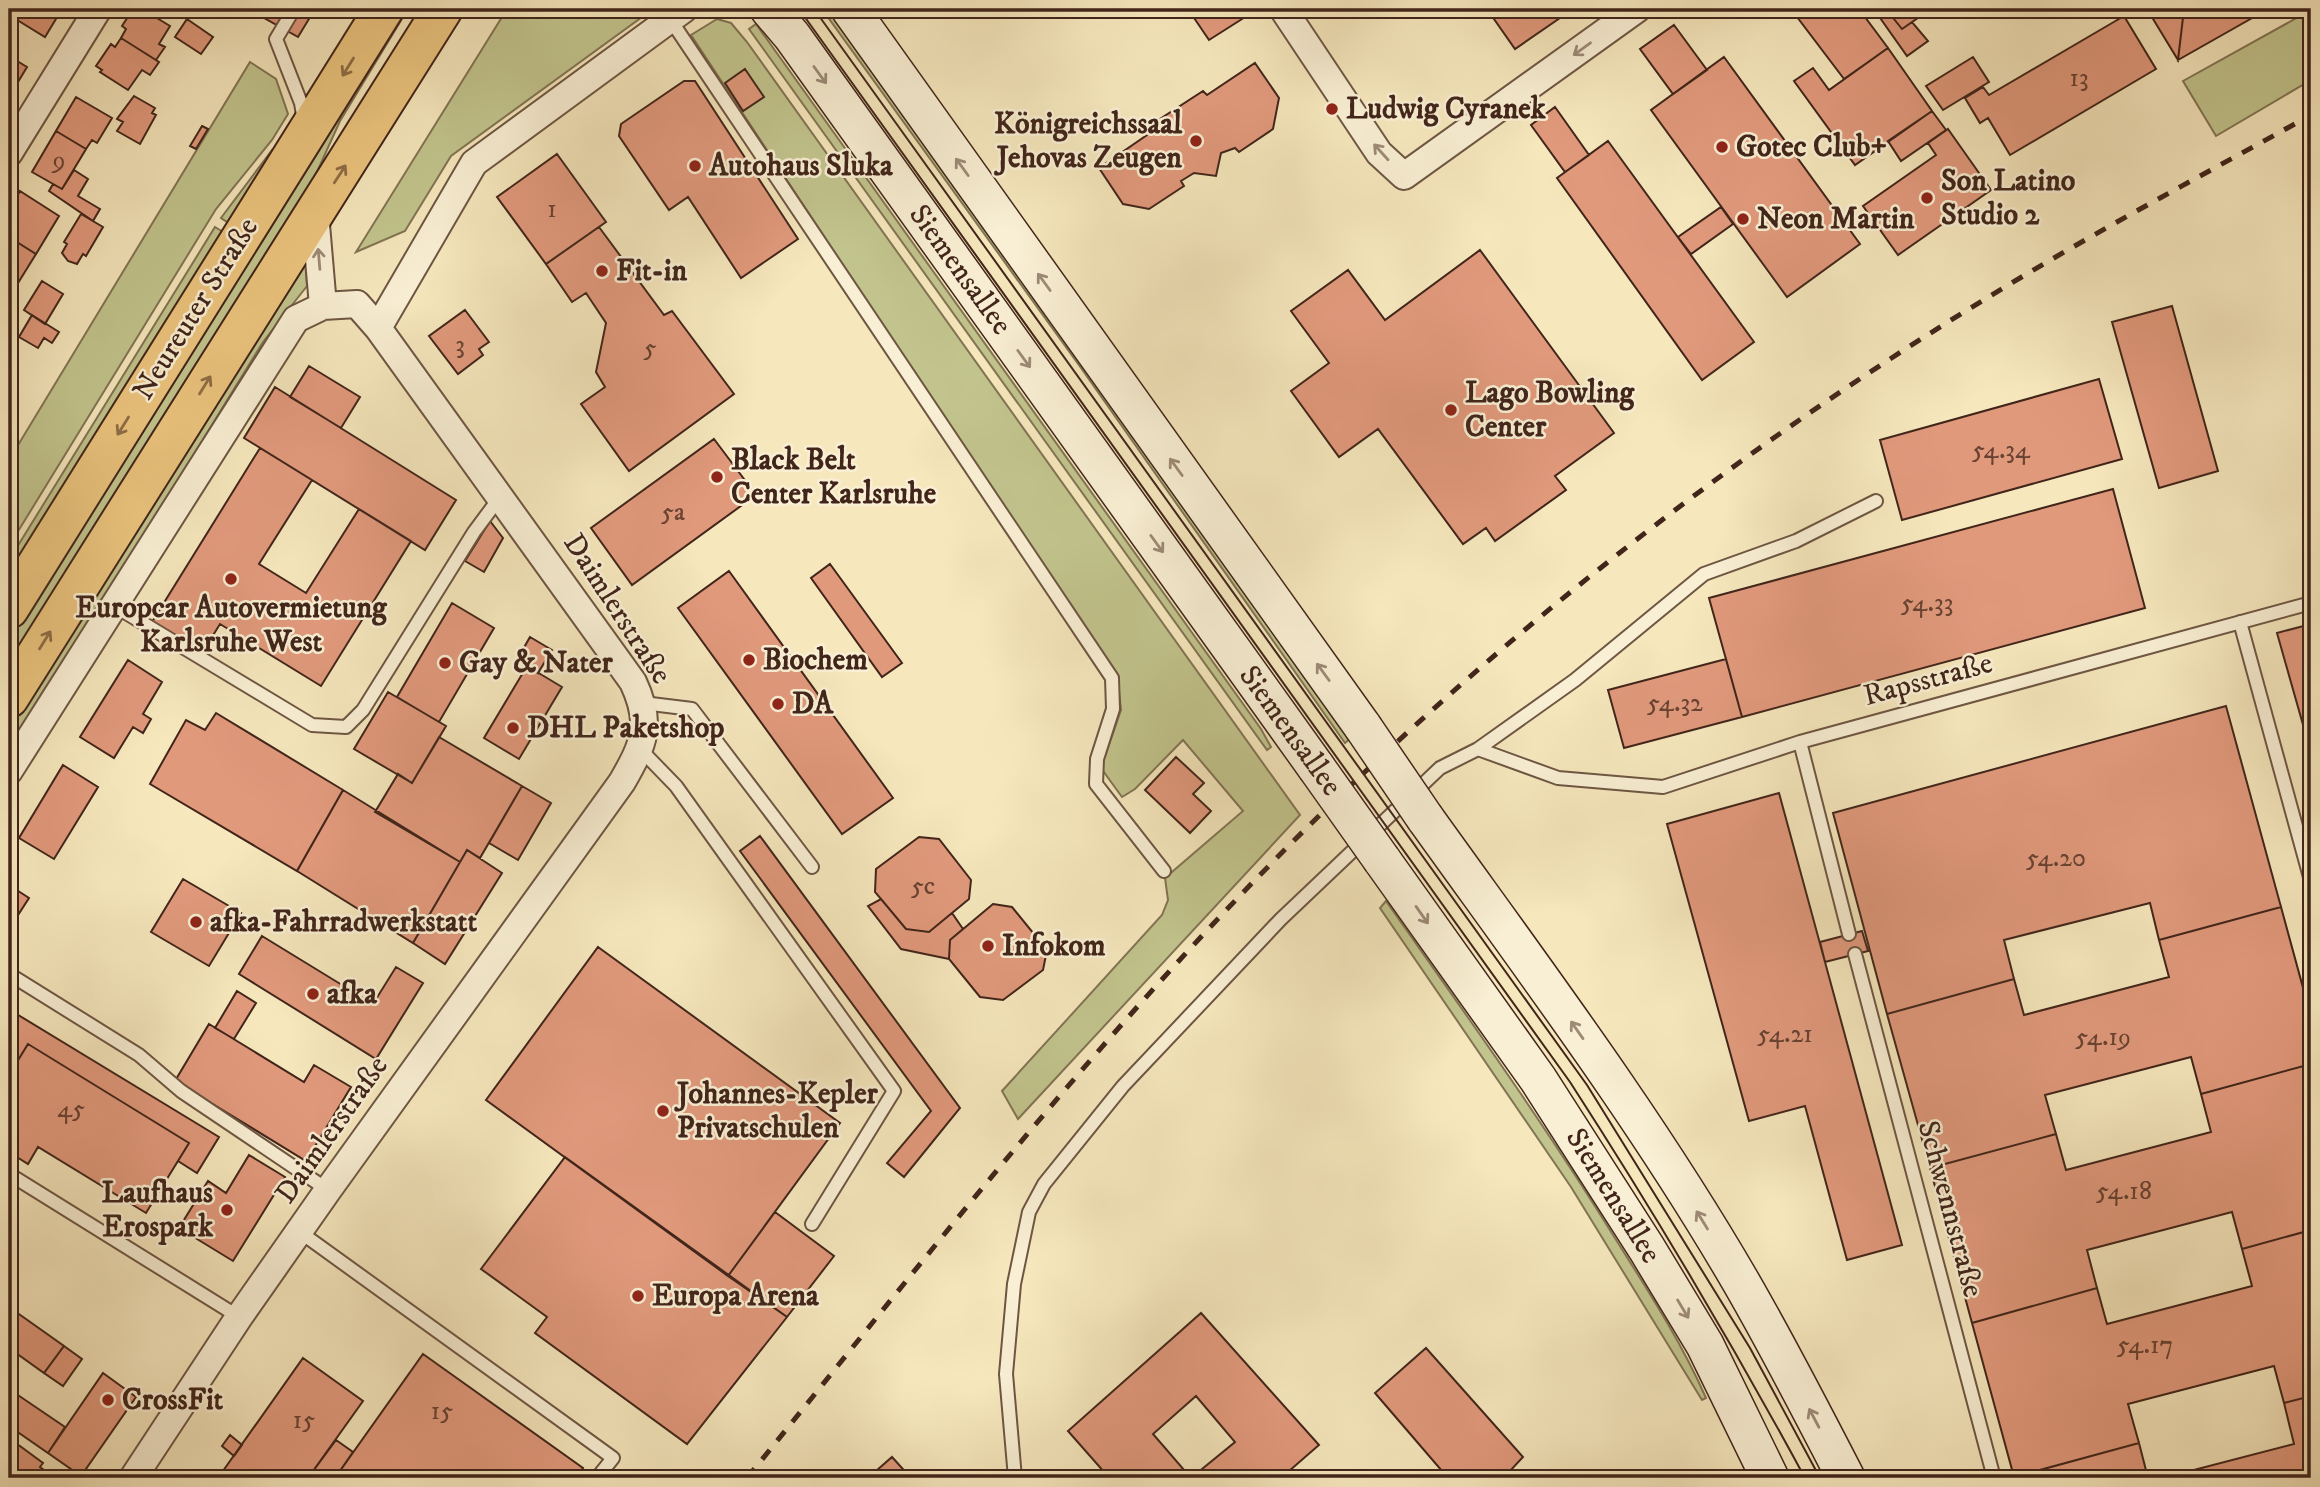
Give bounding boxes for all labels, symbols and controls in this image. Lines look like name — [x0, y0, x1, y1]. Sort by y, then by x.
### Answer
one-way arrow — [1573, 42, 1592, 56]
one-way arrow — [341, 56, 355, 76]
house number: 13 — [2069, 62, 2089, 95]
one-way arrow — [813, 65, 827, 84]
place label: Ludwig Cyranek — [1346, 91, 1547, 128]
marker: Ludwig Cyranek — [1324, 101, 1340, 117]
place label: Königreichssaal Jehovas Zeugen — [994, 106, 1183, 177]
place label: Gotec Club+ — [1736, 129, 1887, 166]
marker: Königreichssaal Jehovas Zeugen — [1188, 133, 1204, 149]
marker: Gotec Club+ — [1714, 139, 1730, 155]
one-way arrow — [1373, 143, 1389, 161]
house number: 9 — [51, 144, 65, 177]
place label: Autohaus Sluka — [708, 148, 894, 185]
marker: Autohaus Sluka — [687, 158, 703, 174]
one-way arrow — [955, 158, 969, 177]
place label: Son Latino Studio 2 — [1941, 163, 2075, 234]
one-way arrow — [333, 164, 347, 184]
marker: Son Latino Studio 2 — [1919, 190, 1935, 206]
house number: 1 — [547, 193, 557, 226]
street label: Siemensallee — [900, 198, 1020, 342]
place label: Neon Martin — [1757, 201, 1915, 238]
street label: Neureuter Straße — [125, 211, 267, 407]
marker: Neon Martin — [1735, 211, 1751, 227]
one-way arrow — [312, 249, 325, 271]
place label: Fit-in — [616, 253, 688, 290]
marker: Fit-in — [594, 263, 610, 279]
one-way arrow — [1037, 273, 1051, 292]
house number: 3 — [455, 329, 465, 362]
house number: 5 — [644, 332, 657, 365]
one-way arrow — [1016, 350, 1031, 369]
place label: Lago Bowling Center — [1465, 375, 1636, 446]
one-way arrow — [199, 376, 213, 396]
marker: Lago Bowling Center — [1443, 402, 1459, 418]
one-way arrow — [116, 415, 130, 435]
house number: 54.34 — [1972, 434, 2031, 467]
place label: Black Belt Center Karlsruhe — [731, 442, 937, 513]
one-way arrow — [1169, 458, 1184, 477]
marker: Black Belt Center Karlsruhe — [709, 469, 725, 485]
house number: 5a — [661, 496, 685, 529]
street label: Daimlerstraße — [555, 527, 679, 691]
one-way arrow — [1150, 534, 1164, 553]
marker: Europcar Autovermietung Karlsruhe West — [223, 571, 239, 587]
house number: 54.33 — [1901, 587, 1953, 620]
place label: Europcar Autovermietung Karlsruhe West — [75, 590, 388, 661]
one-way arrow — [38, 630, 52, 650]
place label: Biochem — [763, 642, 868, 679]
place label: Gay & Nater — [459, 645, 613, 682]
street label: Rapsstraße — [1860, 645, 1996, 715]
marker: Biochem — [741, 652, 757, 668]
marker: Gay & Nater — [437, 655, 453, 671]
street label: Siemensallee — [1230, 659, 1350, 803]
one-way arrow — [1316, 663, 1330, 682]
place label: DA — [792, 686, 834, 723]
house number: 54.32 — [1647, 687, 1703, 720]
marker: DA — [770, 696, 786, 712]
place label: DHL Paketshop — [527, 710, 724, 747]
marker: DHL Paketshop — [505, 720, 521, 736]
house number: 54.20 — [2026, 842, 2086, 875]
house number: 5c — [911, 870, 935, 903]
place label: afka-Fahrradwerkstatt — [210, 904, 477, 941]
one-way arrow — [1415, 905, 1429, 924]
marker: afka-Fahrradwerkstatt — [188, 914, 204, 930]
place label: Infokom — [1002, 928, 1106, 965]
marker: Infokom — [980, 938, 996, 954]
place label: afka — [327, 976, 378, 1013]
marker: afka — [305, 986, 321, 1002]
house number: 54.21 — [1757, 1018, 1813, 1051]
one-way arrow — [1570, 1021, 1584, 1040]
house number: 54.19 — [2075, 1021, 2131, 1054]
street label: Daimlerstraße — [268, 1049, 396, 1211]
place label: Johannes-Kepler Privatschulen — [674, 1076, 879, 1147]
house number: 45 — [57, 1093, 85, 1126]
marker: Johannes-Kepler Privatschulen — [655, 1103, 671, 1119]
street label: Schwennstraße — [1909, 1117, 1991, 1301]
street label: Siemensallee — [1557, 1122, 1669, 1270]
place label: Laufhaus Erospark — [102, 1175, 214, 1246]
house number: 54.18 — [2096, 1175, 2152, 1208]
marker: Laufhaus Erospark — [219, 1202, 235, 1218]
one-way arrow — [1694, 1210, 1708, 1230]
place label: Europa Arena — [652, 1278, 820, 1315]
marker: Europa Arena — [630, 1288, 646, 1304]
one-way arrow — [1677, 1298, 1691, 1318]
house number: 54.17 — [2117, 1329, 2173, 1362]
place label: CrossFit — [122, 1382, 224, 1419]
marker: CrossFit — [100, 1392, 116, 1408]
house number: 15 — [431, 1395, 453, 1428]
house number: 15 — [293, 1404, 315, 1437]
one-way arrow — [1807, 1408, 1821, 1428]

